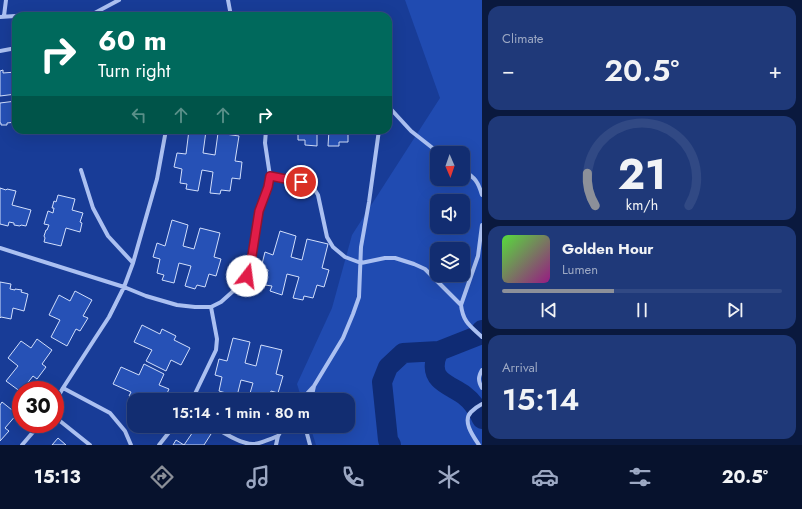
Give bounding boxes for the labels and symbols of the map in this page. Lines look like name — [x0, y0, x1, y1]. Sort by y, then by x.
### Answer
north arrow — [430, 146, 470, 186]
pin — [284, 165, 318, 199]
position arrow — [226, 255, 268, 297]
speed limit sign: 30 — [12, 381, 64, 433]

